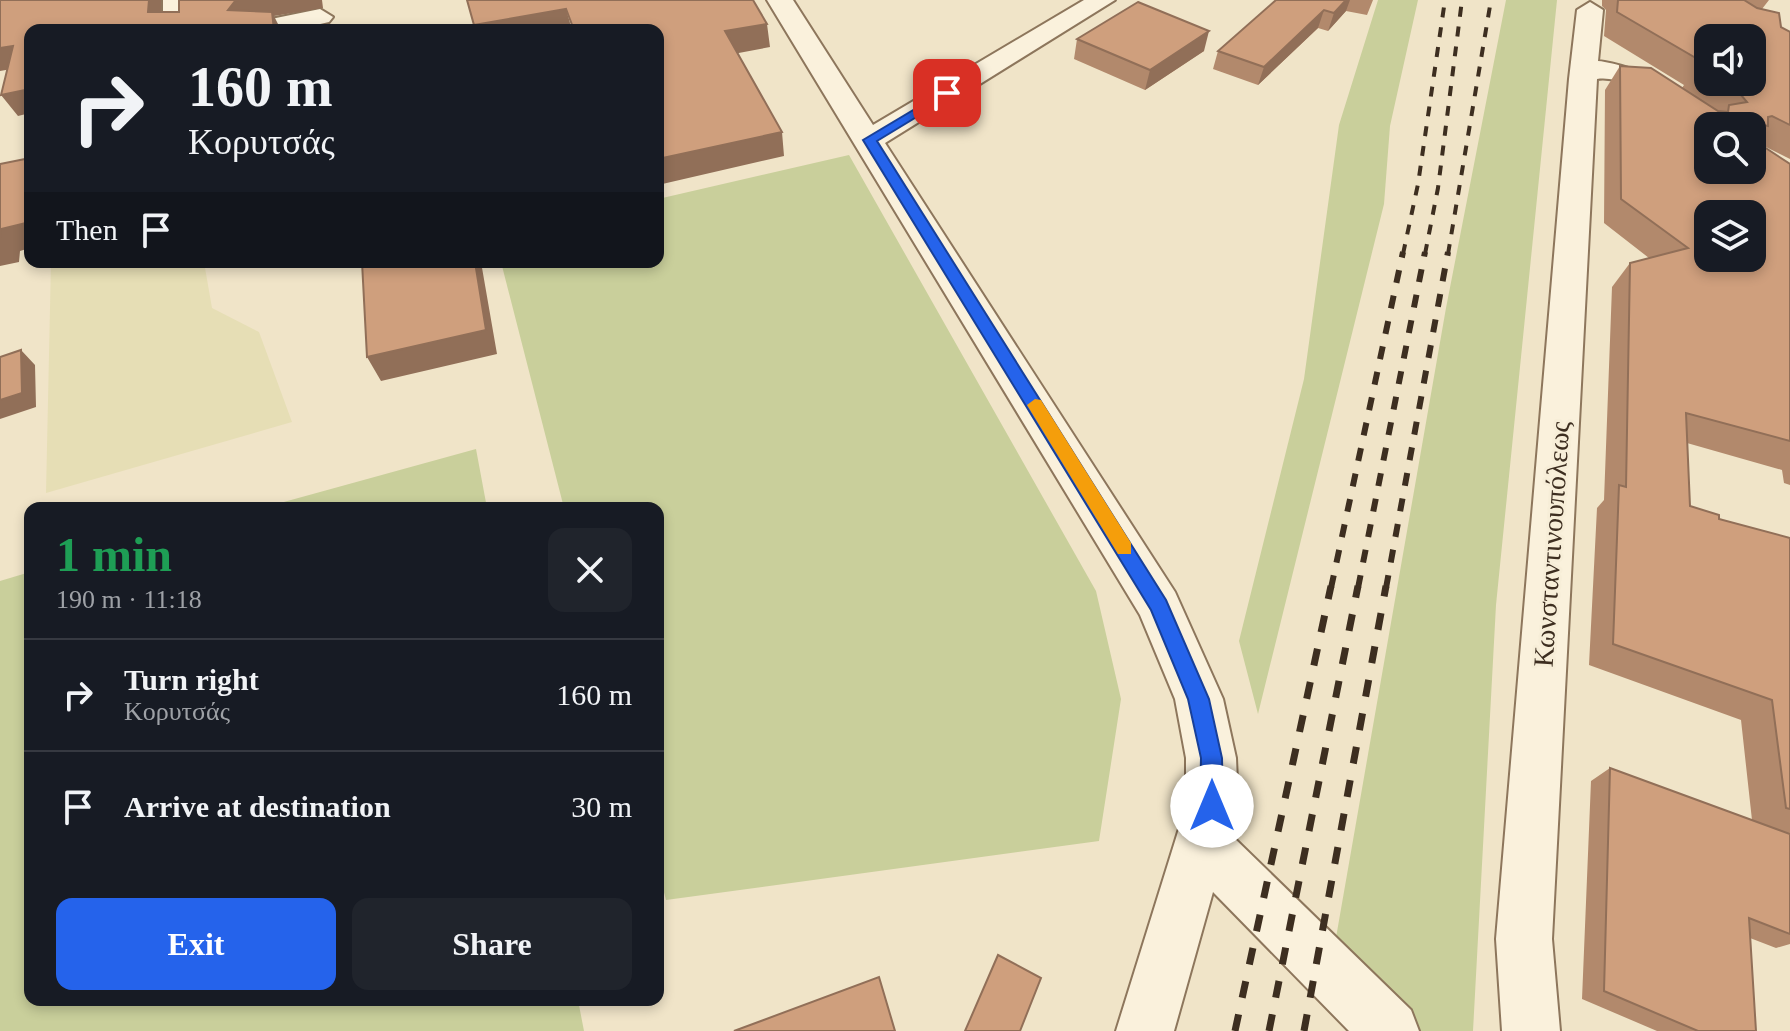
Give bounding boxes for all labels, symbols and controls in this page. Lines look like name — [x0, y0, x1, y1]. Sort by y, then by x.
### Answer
map controls — [1694, 24, 1766, 272]
button: sound — [1694, 24, 1766, 96]
icon: right — [56, 56, 160, 160]
text: 160 m — [188, 56, 333, 118]
pin — [913, 59, 981, 127]
icon: arrive — [925, 71, 969, 115]
button: search — [1694, 112, 1766, 184]
text: Κορυτσάς — [188, 122, 335, 162]
button: layers — [1694, 200, 1766, 272]
icon: arrive — [134, 208, 178, 252]
text: Then — [56, 213, 118, 246]
street label: Κωνσταντινουπόλεως — [1527, 420, 1576, 668]
text: 1 min — [56, 528, 172, 581]
button: close — [548, 528, 632, 612]
text: 190 m · 11:18 — [56, 585, 202, 614]
text: Turn right — [124, 663, 259, 696]
icon: right — [56, 673, 100, 717]
text: 160 m — [556, 678, 632, 711]
text: Κορυτσάς — [124, 697, 230, 726]
position arrow — [1170, 764, 1254, 848]
icon: arrive — [56, 785, 100, 829]
text: Arrive at destination — [124, 790, 391, 823]
text: 30 m — [571, 790, 632, 823]
button: Exit — [56, 898, 336, 990]
button: Share — [352, 898, 632, 990]

